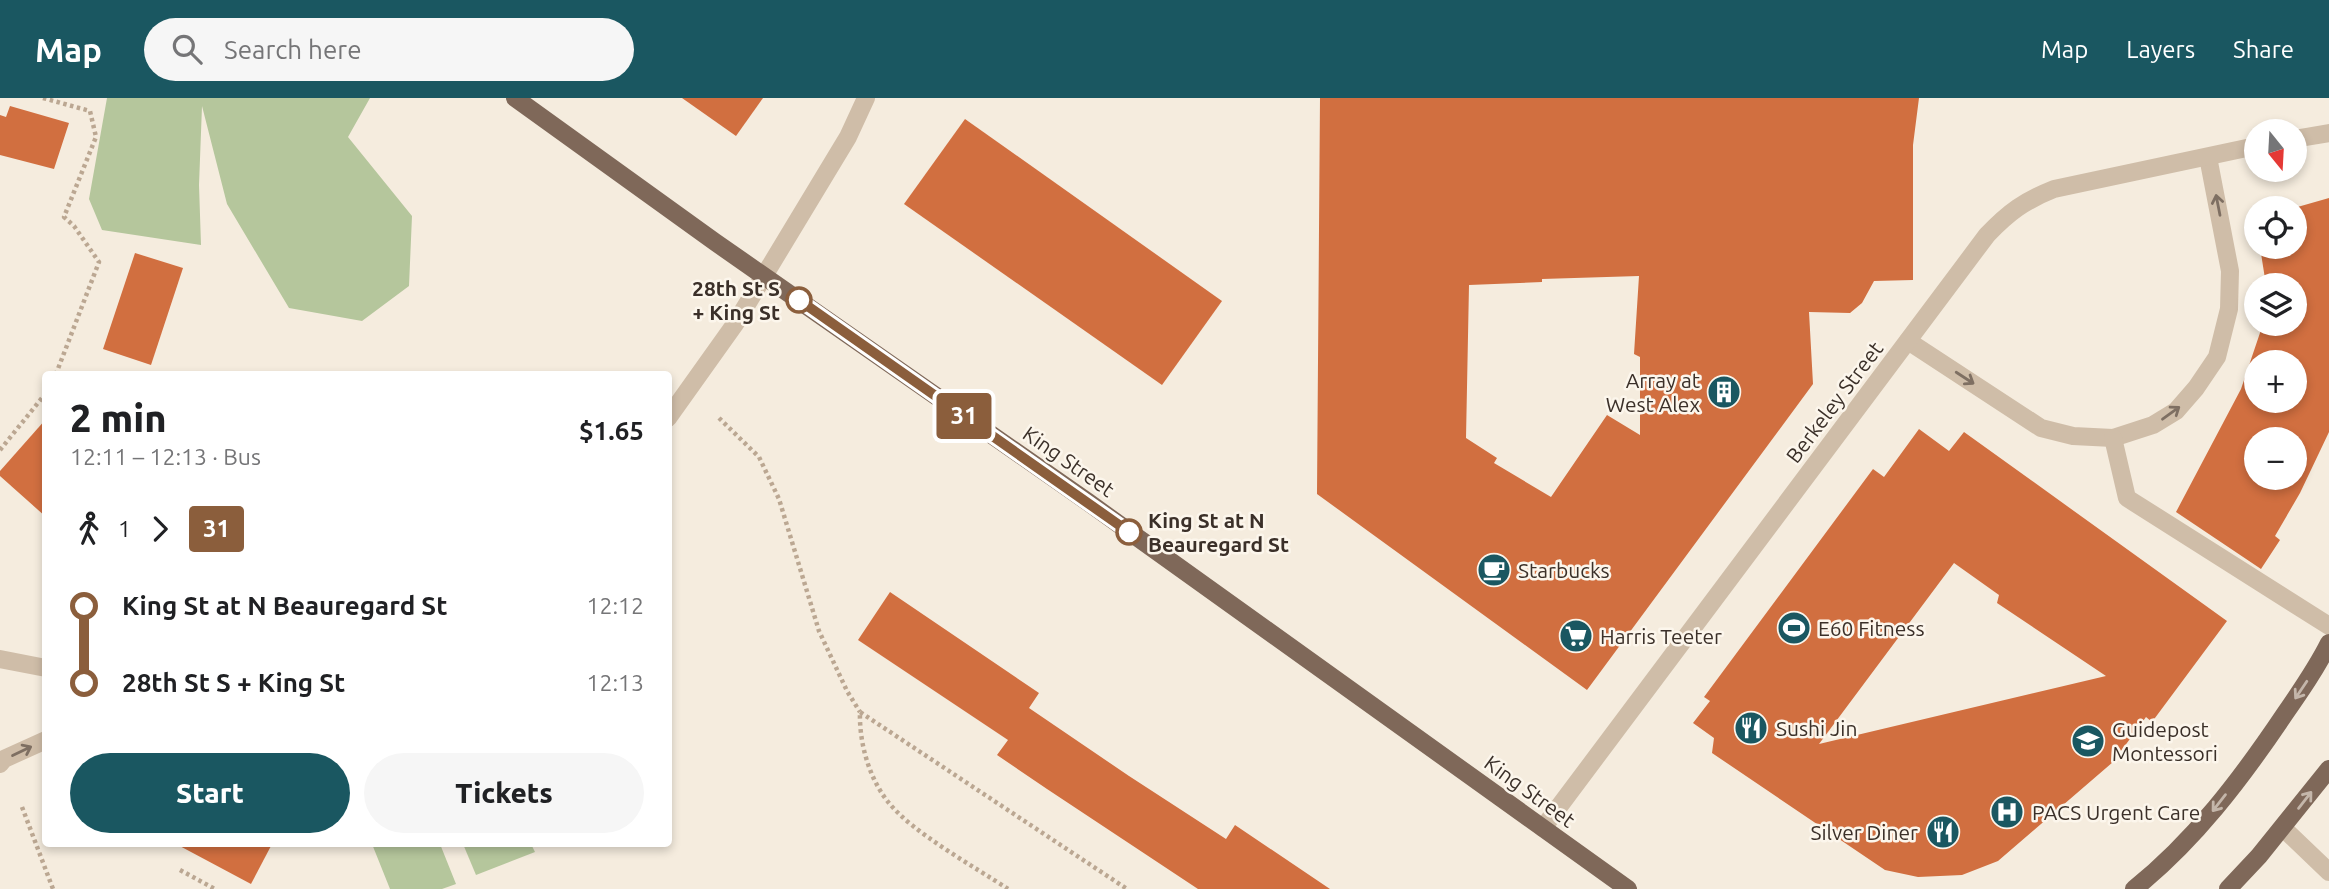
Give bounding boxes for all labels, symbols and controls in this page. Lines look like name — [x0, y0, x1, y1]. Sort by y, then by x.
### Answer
search box — [144, 18, 634, 81]
icon: search — [168, 30, 206, 68]
text: Map — [35, 31, 102, 68]
text: Search here — [224, 35, 362, 64]
text: Map — [2041, 36, 2088, 63]
text: Layers — [2126, 36, 2195, 63]
text: Share — [2233, 36, 2294, 63]
north arrow — [2244, 119, 2306, 182]
map controls — [2244, 119, 2307, 490]
one-way arrow — [2210, 194, 2224, 217]
button: locate — [2244, 196, 2307, 259]
button: layers — [2244, 273, 2307, 336]
place label: 28th St S + King St — [692, 276, 780, 324]
marker: 28th St S + King St — [786, 287, 812, 313]
street label: Berkeley Street — [1781, 337, 1887, 467]
button: + — [2244, 350, 2307, 413]
place label: Array at West Alex — [1606, 368, 1700, 416]
one-way arrow — [1955, 371, 1974, 386]
building icon: Array at West Alex — [1705, 373, 1743, 411]
line badge: 31 — [932, 393, 996, 439]
text: 2 min — [70, 397, 167, 439]
text: 31 — [950, 402, 978, 429]
one-way arrow — [2161, 406, 2180, 420]
text: $1.65 — [579, 416, 644, 445]
street label: King Street — [1019, 421, 1119, 501]
button: − — [2244, 427, 2307, 490]
text: 12:11 – 12:13 · Bus — [70, 444, 261, 469]
place label: King St at N Beauregard St — [1148, 508, 1289, 556]
icon: walk — [70, 510, 108, 548]
icon: forward — [141, 510, 179, 548]
text: 31 — [203, 515, 230, 542]
text: 1 — [118, 516, 131, 541]
marker: King St at N Beauregard St — [1116, 519, 1142, 545]
cafe icon: Starbucks — [1475, 551, 1513, 589]
place label: Starbucks — [1518, 558, 1610, 582]
text: King St at N Beauregard St — [122, 591, 447, 620]
text: 12:12 — [586, 593, 644, 618]
sports icon: E60 Fitness — [1775, 609, 1813, 647]
place label: E60 Fitness — [1818, 616, 1925, 640]
supermarket icon: Harris Teeter — [1557, 617, 1595, 655]
place label: Harris Teeter — [1600, 624, 1722, 648]
text: 28th St S + King St — [122, 668, 345, 697]
text: 12:13 — [586, 670, 644, 695]
one-way arrow — [2294, 680, 2308, 699]
restaurant icon: Sushi Jin — [1732, 709, 1770, 747]
place label: Sushi Jin — [1776, 716, 1857, 740]
place label: Guidepost Montessori — [2112, 717, 2218, 765]
school or university icon: Guidepost Montessori — [2069, 722, 2107, 760]
one-way arrow — [11, 744, 32, 757]
street label: King Street — [1480, 750, 1580, 832]
button: Start — [70, 753, 350, 833]
button: Tickets — [364, 753, 644, 833]
one-way arrow — [2297, 791, 2312, 810]
hospital icon: PACS Urgent Care — [1988, 793, 2026, 831]
one-way arrow — [2211, 793, 2226, 812]
place label: PACS Urgent Care — [2032, 800, 2200, 824]
restaurant icon: Silver Diner — [1924, 813, 1962, 851]
place label: Silver Diner — [1810, 820, 1918, 844]

